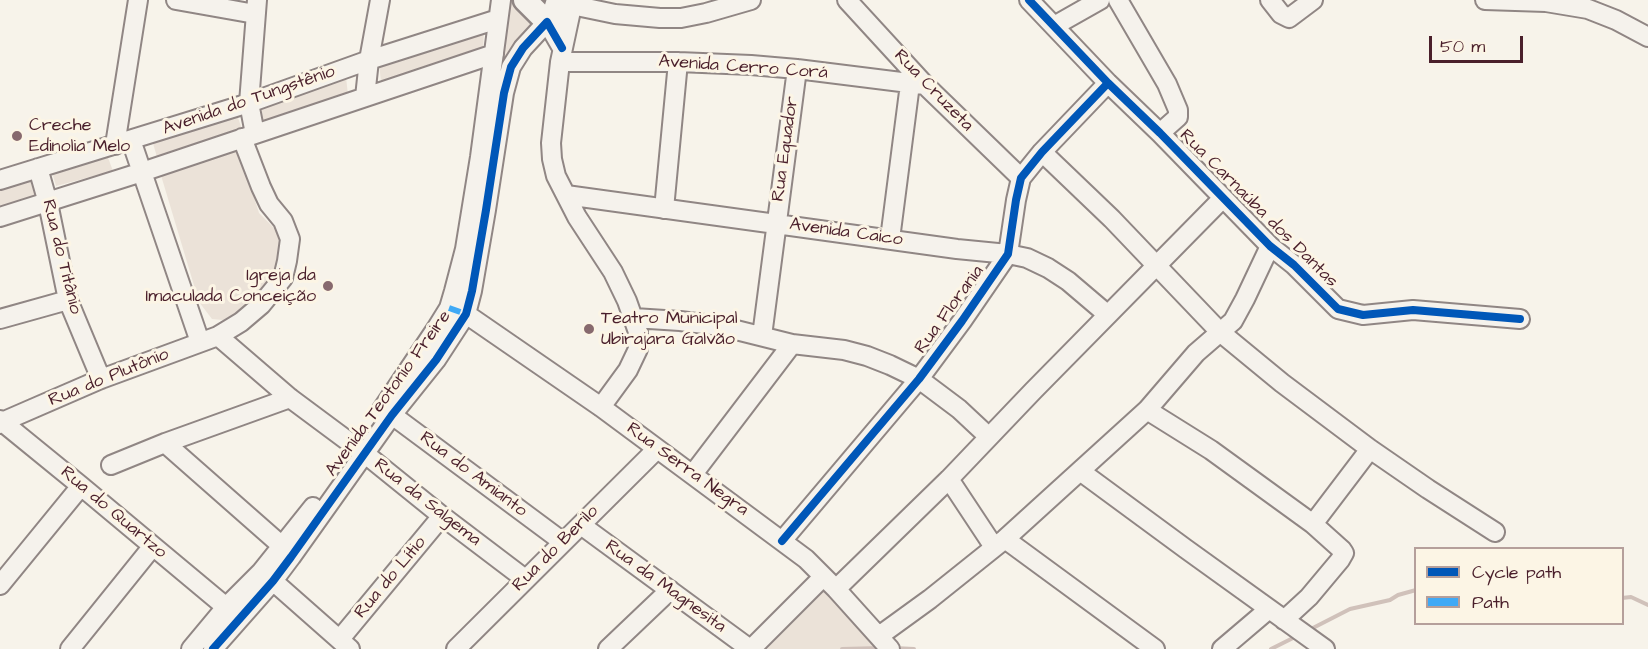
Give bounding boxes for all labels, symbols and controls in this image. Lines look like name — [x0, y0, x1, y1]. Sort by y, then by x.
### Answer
scale bar — [1432, 24, 1526, 62]
text: 50 m — [1440, 34, 1485, 59]
street label: Rua Cruzeta — [889, 46, 977, 136]
street label: Avenida Cerro Corá — [658, 51, 828, 85]
street label: Avenida do Tungstênio — [160, 61, 338, 141]
street label: Rua Equador — [768, 95, 804, 203]
place label: Creche Edinolia Melo — [29, 115, 130, 158]
street label: Rua Carnaúba dos Dantas — [1174, 125, 1342, 293]
marker: Creche Edinolia Melo — [10, 129, 24, 143]
street label: Rua do Titânio — [36, 198, 86, 316]
street label: Avenida Caico — [788, 214, 904, 252]
street label: Rua Florania — [911, 262, 989, 358]
place label: Igreja da Imaculada Conceição — [146, 265, 316, 308]
marker: Igreja da Imaculada Conceição — [321, 279, 335, 293]
street label: Avenida Teotonio Freire — [321, 307, 457, 481]
place label: Teatro Municipal Ubirajara Galvão — [601, 308, 738, 350]
marker: Teatro Municipal Ubirajara Galvão — [582, 322, 596, 336]
street label: Rua do Plutônio — [46, 344, 172, 412]
street label: Rua Serra Negra — [622, 419, 752, 521]
street label: Rua do Amianto — [415, 428, 531, 522]
street label: Rua da Salgema — [369, 455, 485, 551]
street label: Rua do Quartzo — [55, 462, 171, 564]
street label: Rua do Berilo — [508, 501, 604, 597]
street label: Rua do Lítio — [351, 533, 431, 623]
street label: Rua da Magnesita — [600, 536, 730, 638]
legend — [1414, 547, 1624, 625]
text: Cycle path — [1472, 560, 1561, 585]
text: Path — [1472, 590, 1509, 615]

